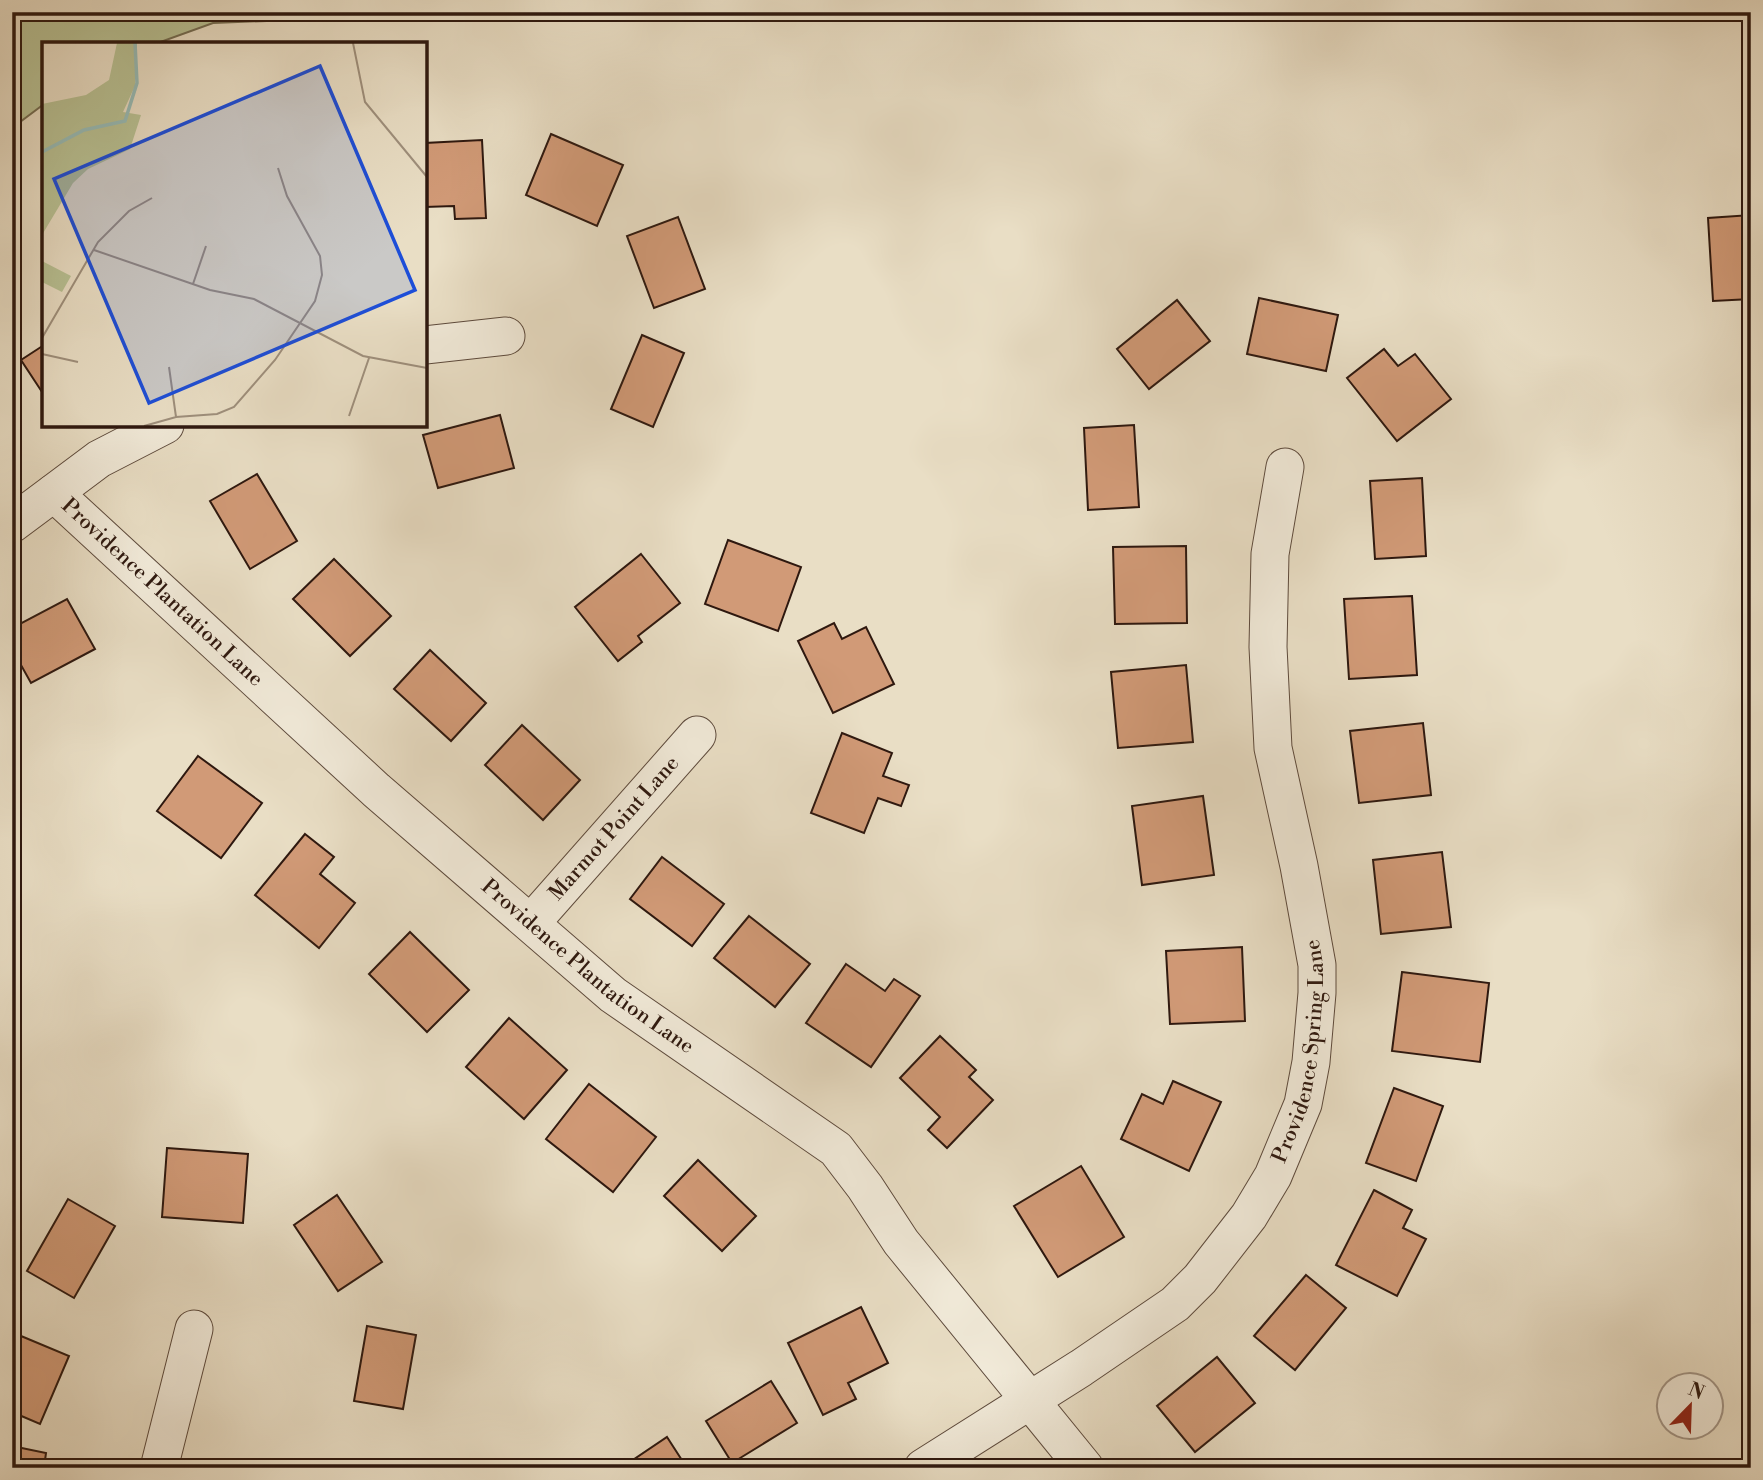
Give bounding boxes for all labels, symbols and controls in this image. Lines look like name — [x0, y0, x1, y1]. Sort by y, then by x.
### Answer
inset map — [42, 42, 427, 427]
street label: Providence Plantation Lane — [56, 493, 268, 692]
street label: Marmot Point Lane — [544, 751, 685, 906]
street label: Providence Plantation Lane — [476, 874, 699, 1060]
street label: Providence Spring Lane — [1267, 937, 1330, 1167]
north arrow — [1654, 1372, 1724, 1442]
text: N — [1685, 1377, 1708, 1405]

